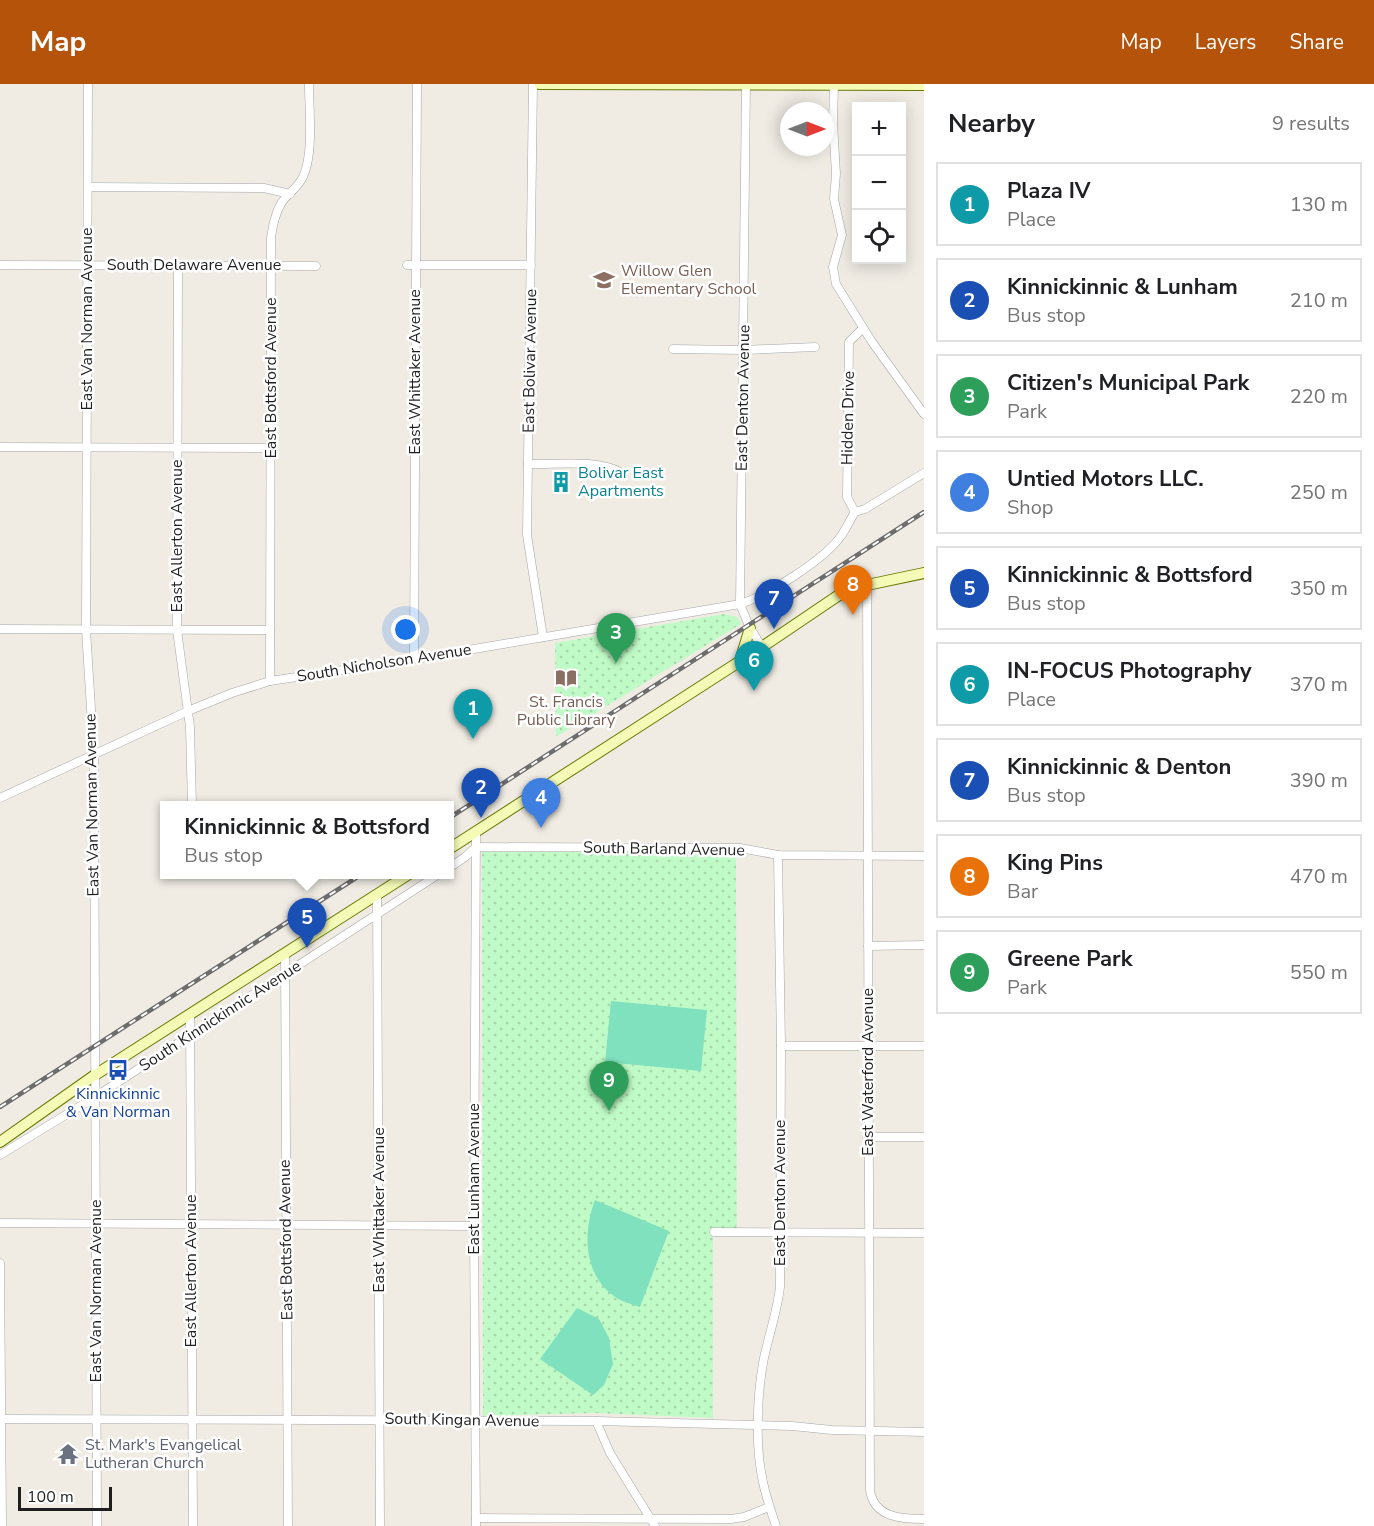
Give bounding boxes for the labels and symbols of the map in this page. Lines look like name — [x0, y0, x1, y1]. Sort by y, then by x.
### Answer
north arrow — [780, 102, 834, 156]
street label: East Van Norman Avenue — [76, 227, 98, 411]
street label: South Delaware Avenue — [107, 254, 281, 276]
place label: Willow Glen Elementary School — [621, 260, 757, 300]
school or university icon: Willow Glen Elementary School — [592, 268, 616, 292]
street label: East Whittaker Avenue — [404, 289, 426, 455]
street label: East Bolivar Avenue — [518, 289, 542, 433]
street label: East Bottsford Avenue — [260, 298, 282, 458]
street label: East Denton Avenue — [731, 325, 755, 471]
street label: Hidden Drive — [836, 371, 860, 465]
street label: East Allerton Avenue — [166, 460, 188, 612]
place label: Bolivar East Apartments — [578, 462, 664, 502]
building icon: Bolivar East Apartments — [549, 470, 573, 494]
pin: 8 — [834, 566, 872, 615]
pin: 7 — [754, 580, 794, 629]
pin: 3 — [596, 614, 636, 663]
your location — [391, 615, 420, 644]
street label: South Nicholson Avenue — [295, 638, 473, 688]
pin: 6 — [734, 642, 774, 691]
library icon: St. Francis Public Library — [554, 666, 578, 690]
pin: 1 — [454, 690, 492, 739]
place label: St. Francis Public Library — [517, 691, 616, 731]
street label: East Van Norman Avenue — [79, 713, 105, 897]
pin: 2 — [462, 768, 500, 818]
pin: 4 — [522, 778, 560, 828]
street label: South Barland Avenue — [583, 837, 745, 861]
pin: 5 — [288, 898, 326, 948]
street label: South Kinnickinnic Avenue — [135, 955, 305, 1077]
street label: East Waterford Avenue — [857, 988, 879, 1156]
bus stop icon: Kinnickinnic & Van Norman — [106, 1058, 130, 1082]
pin: 9 — [590, 1062, 628, 1111]
place label: Kinnickinnic & Van Norman — [66, 1083, 170, 1123]
street label: East Lunham Avenue — [463, 1103, 485, 1255]
street label: East Denton Avenue — [769, 1120, 791, 1266]
street label: East Whittaker Avenue — [368, 1127, 390, 1293]
street label: East Bottsford Avenue — [274, 1159, 298, 1321]
street label: East Allerton Avenue — [180, 1195, 202, 1347]
street label: East Van Norman Avenue — [85, 1199, 107, 1383]
street label: South Kingan Avenue — [384, 1408, 540, 1432]
place label: St. Mark's Evangelical Lutheran Church — [85, 1434, 242, 1474]
temple icon: St. Mark's Evangelical Lutheran Church — [56, 1442, 80, 1466]
scale bar — [18, 1484, 112, 1512]

